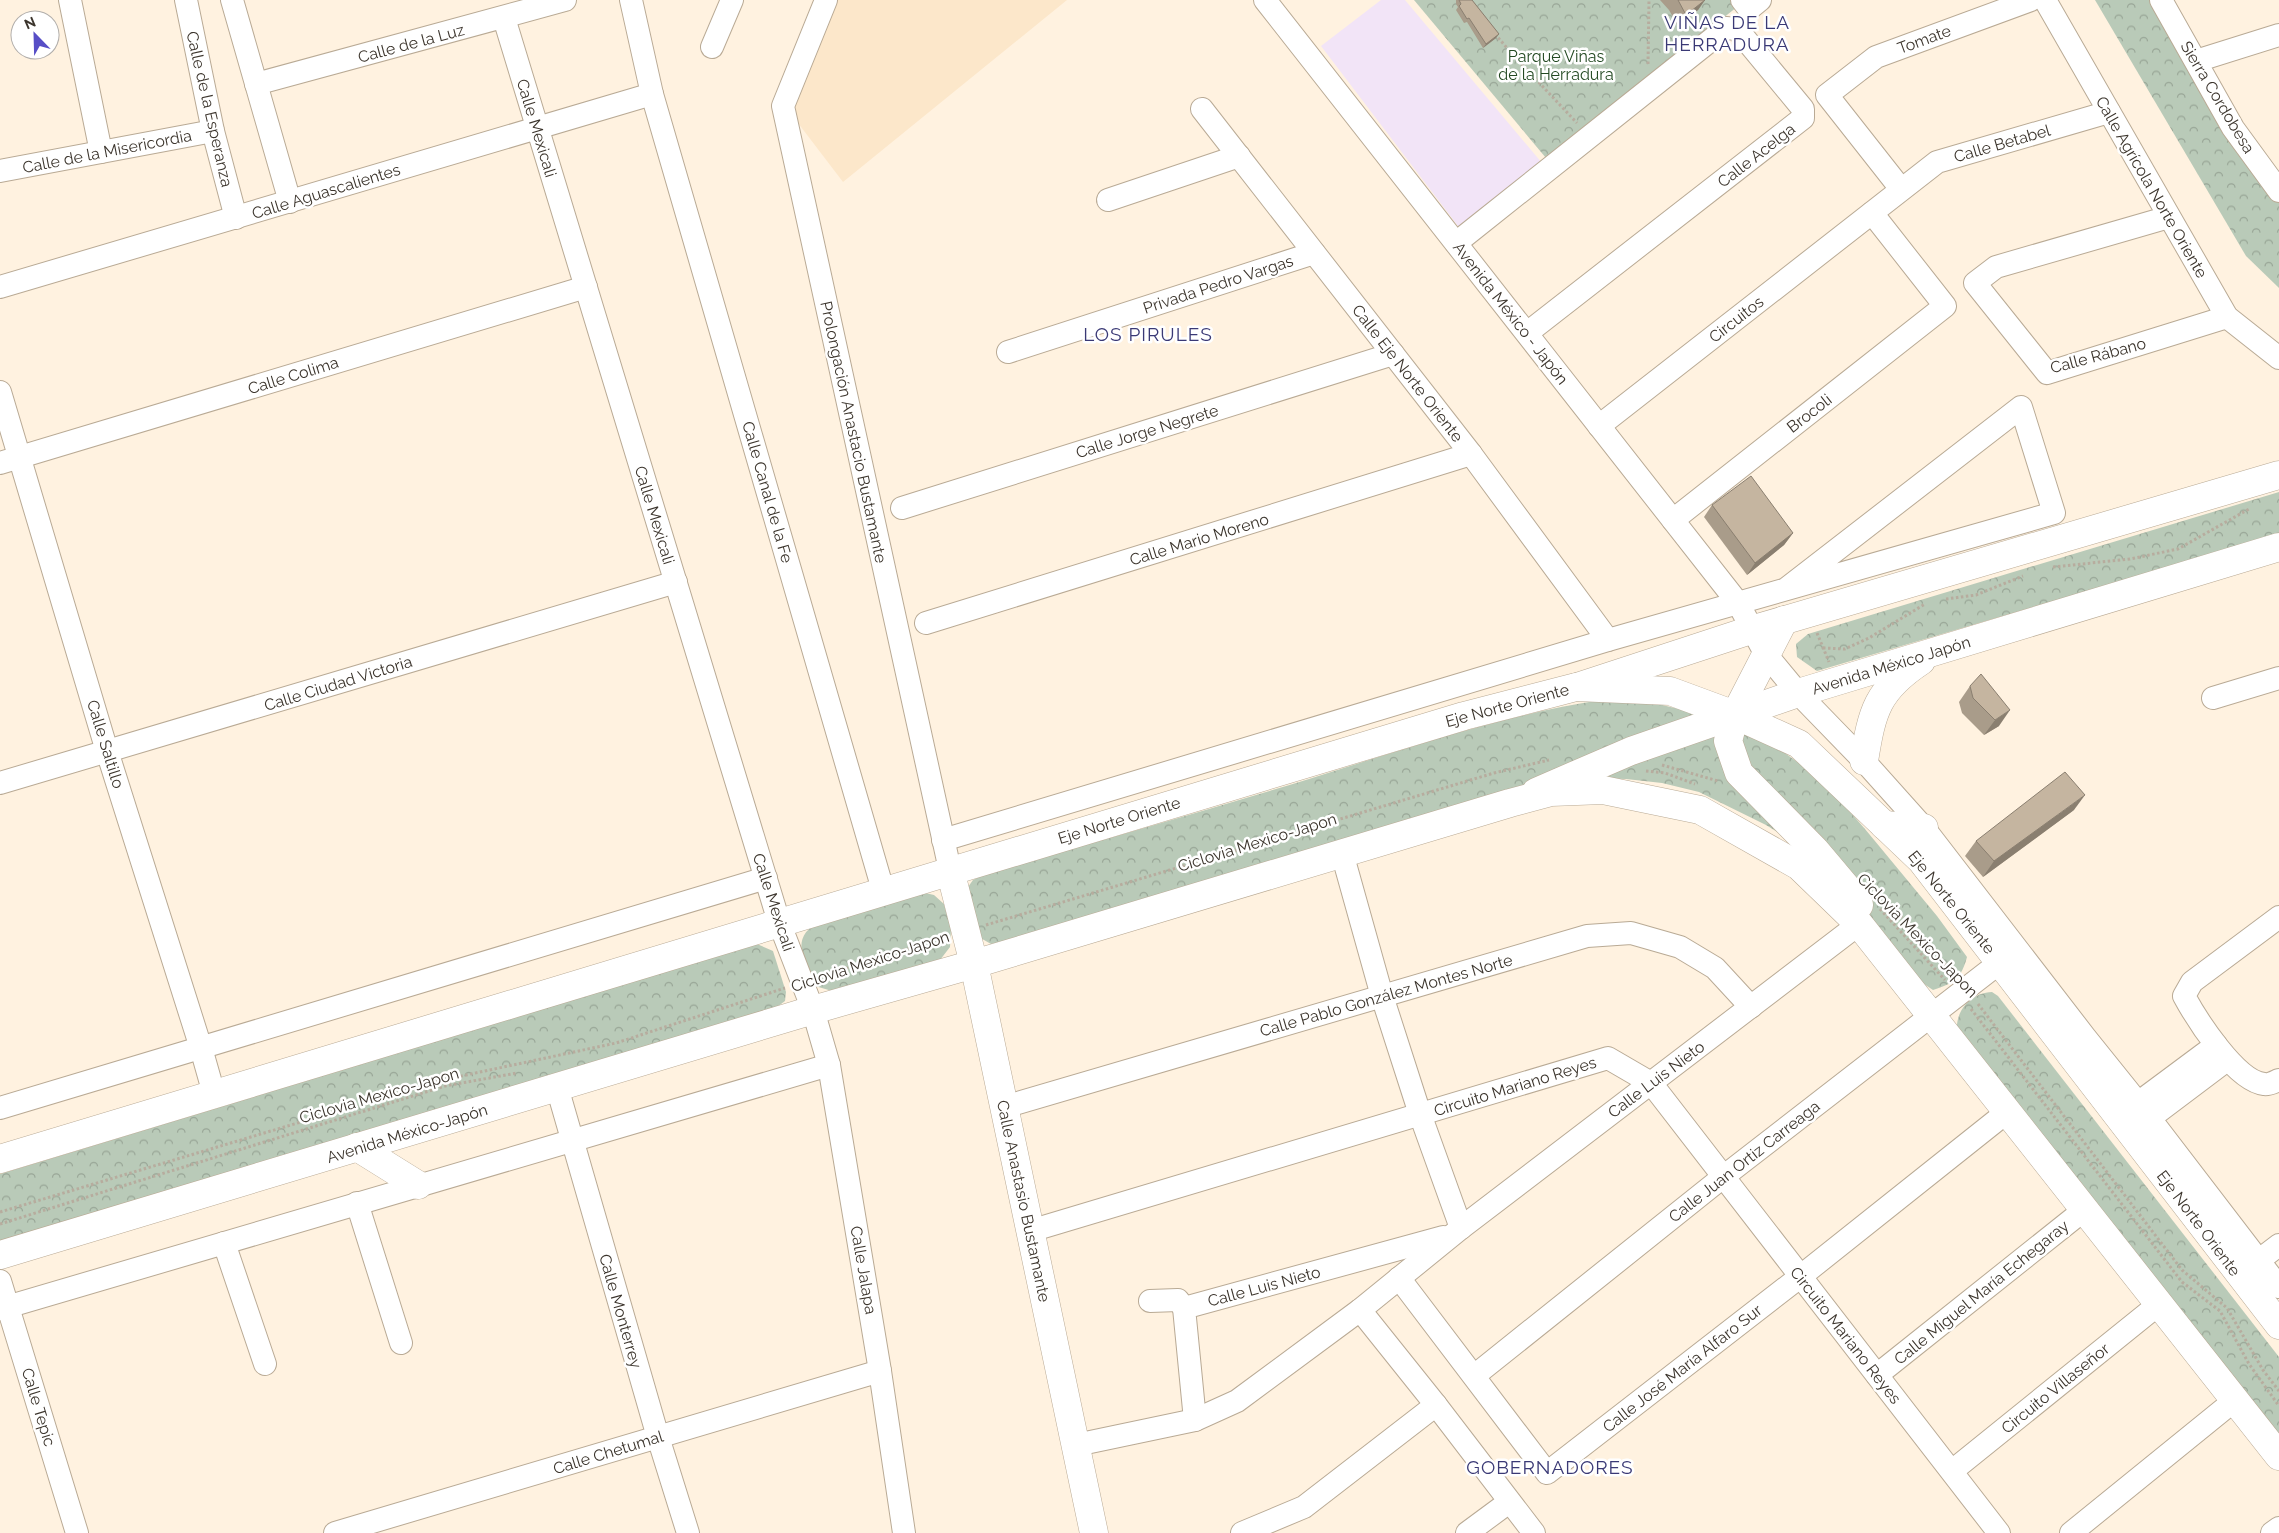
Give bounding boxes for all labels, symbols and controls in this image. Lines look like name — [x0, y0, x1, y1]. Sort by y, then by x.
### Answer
north arrow — [10, 10, 60, 60]
district label: VIÑAS DE LA HERRADURA — [1664, 11, 1790, 55]
text: N — [22, 14, 38, 32]
street label: Calle de la Luz — [356, 20, 466, 67]
street label: Tomate — [1895, 21, 1953, 58]
street label: Calle de la Esperanza — [182, 29, 237, 189]
street label: Sierra Cordobesa — [2177, 38, 2259, 157]
park label: Parque Viñas de la Herradura — [1498, 47, 1614, 84]
street label: Calle Mexicali — [513, 77, 560, 180]
street label: Calle Agrícola Norte Oriente — [2092, 93, 2211, 281]
street label: Calle Acelga — [1714, 119, 1799, 192]
street label: Calle Betabel — [1952, 120, 2053, 166]
street label: Calle de la Misericordia — [21, 126, 193, 177]
street label: Calle Aguascalientes — [250, 160, 403, 223]
street label: Avenida México - Japón — [1449, 238, 1572, 388]
street label: Privada Pedro Vargas — [1141, 251, 1296, 318]
street label: Circuitos — [1705, 292, 1768, 347]
street label: Prolongación Anastacio Bustamante — [816, 299, 891, 565]
street label: Calle Eje Norte Oriente — [1348, 301, 1467, 446]
district label: LOS PIRULES — [1083, 323, 1213, 345]
street label: Calle Rábano — [2048, 334, 2148, 377]
street label: Calle Colima — [246, 353, 341, 398]
street label: Brocoli — [1783, 390, 1835, 437]
street label: Calle Jorge Negrete — [1074, 401, 1221, 462]
street label: Calle Canal de la Fe — [738, 419, 797, 565]
street label: Calle Mexicali — [631, 464, 678, 567]
street label: Calle Mario Moreno — [1127, 509, 1271, 570]
street label: Avenida México Japón — [1810, 632, 1973, 699]
street label: Calle Ciudad Victoria — [262, 652, 414, 715]
street label: Eje Norte Oriente — [1443, 680, 1571, 731]
street label: Calle Saltillo — [83, 698, 128, 791]
street label: Eje Norte Oriente — [1056, 793, 1183, 848]
street label: Ciclovia Mexico-Japon — [1175, 809, 1339, 876]
street label: Eje Norte Oriente — [1904, 847, 1999, 958]
street label: Calle Mexicali — [749, 851, 798, 953]
street label: Ciclovia Mexico-Japon — [1853, 869, 1982, 1001]
street label: Ciclovia Mexico-Japon — [789, 927, 952, 996]
street label: Calle Pablo González Montes Norte — [1258, 950, 1515, 1041]
street label: Calle Luis Nieto — [1604, 1037, 1708, 1122]
street label: Circuito Mariano Reyes — [1432, 1053, 1599, 1120]
street label: Ciclovia Mexico-Japon — [297, 1064, 461, 1127]
street label: Calle Juan Ortiz Carreaga — [1665, 1097, 1824, 1226]
street label: Calle Anastasio Bustamante — [993, 1098, 1054, 1304]
street label: Avenida México-Japón — [324, 1100, 490, 1167]
street label: Eje Norte Oriente — [2153, 1167, 2244, 1280]
street label: Calle Miguel María Echegaray — [1890, 1216, 2073, 1369]
street label: Calle Jalapa — [846, 1224, 881, 1316]
street label: Calle Monterrey — [595, 1252, 646, 1371]
street label: Calle Luis Nieto — [1206, 1262, 1323, 1311]
street label: Circuito Mariano Reyes — [1786, 1263, 1905, 1408]
street label: Calle José María Alfaro Sur — [1599, 1300, 1766, 1436]
street label: Circuito Villaseñor — [1998, 1339, 2113, 1438]
street label: Calle Tepic — [18, 1366, 59, 1449]
street label: Calle Chetumal — [551, 1427, 666, 1478]
district label: GOBERNADORES — [1466, 1456, 1634, 1478]

